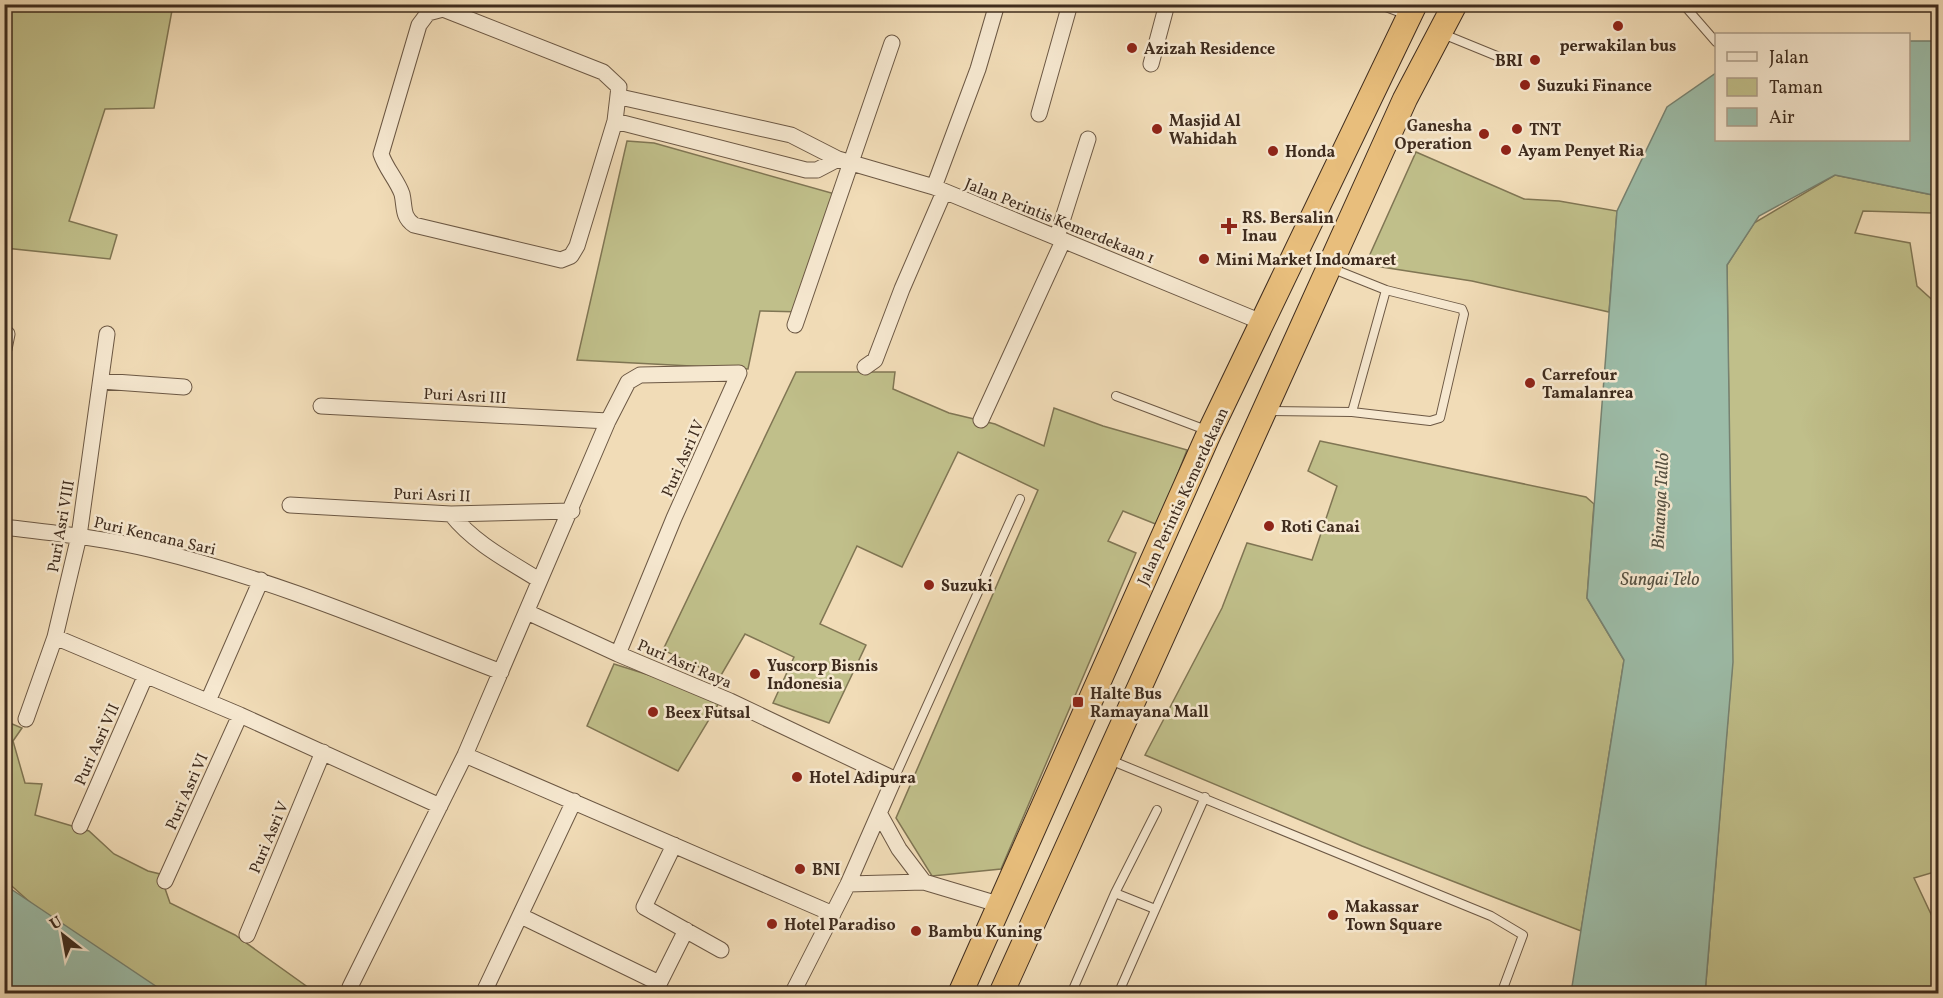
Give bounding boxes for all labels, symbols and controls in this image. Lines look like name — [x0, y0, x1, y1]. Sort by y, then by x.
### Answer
marker: perwakilan bus — [1611, 19, 1625, 33]
legend — [1715, 33, 1910, 141]
place label: perwakilan bus — [1559, 36, 1677, 58]
place label: Azizah Residence — [1144, 39, 1275, 61]
marker: Azizah Residence — [1125, 41, 1139, 55]
text: Jalan — [1769, 46, 1809, 71]
place label: BRI — [1495, 51, 1523, 73]
marker: BRI — [1528, 53, 1542, 67]
place label: Suzuki Finance — [1537, 76, 1652, 98]
text: Taman — [1769, 76, 1823, 101]
marker: Suzuki Finance — [1518, 78, 1532, 92]
text: Air — [1769, 106, 1795, 131]
place label: Masjid Al Wahidah — [1169, 111, 1241, 151]
place label: Ganesha Operation — [1395, 116, 1472, 156]
place label: TNT — [1529, 120, 1562, 142]
marker: Masjid Al Wahidah — [1150, 122, 1164, 136]
marker: TNT — [1510, 122, 1524, 136]
marker: Ganesha Operation — [1477, 127, 1491, 141]
place label: Ayam Penyet Ria — [1518, 141, 1644, 163]
place label: Honda — [1285, 142, 1336, 164]
marker: Ayam Penyet Ria — [1499, 143, 1513, 157]
marker: Honda — [1266, 144, 1280, 158]
street label: Jalan Perintis Kemerdekaan 1 — [961, 174, 1158, 270]
place label: RS. Bersalin Inau — [1242, 208, 1335, 248]
marker: RS. Bersalin Inau — [1220, 217, 1238, 235]
place label: Mini Market Indomaret — [1216, 250, 1396, 272]
marker: Mini Market Indomaret — [1197, 252, 1211, 266]
place label: Carrefour Tamalanrea — [1542, 365, 1634, 405]
marker: Carrefour Tamalanrea — [1523, 376, 1537, 390]
street label: Puri Asri III — [423, 384, 507, 410]
street label: Jalan Perintis Kemerdekaan — [1133, 404, 1235, 589]
street label: Puri Asri IV — [657, 417, 711, 501]
water label: Binanga Tallo' — [1646, 449, 1677, 550]
street label: Puri Asri VIII — [43, 478, 81, 574]
street label: Puri Asri II — [393, 484, 471, 508]
street label: Puri Kencana Sari — [91, 512, 218, 562]
place label: Roti Canai — [1281, 517, 1360, 539]
marker: Roti Canai — [1262, 519, 1276, 533]
water label: Sungai Telo — [1620, 568, 1700, 593]
place label: Suzuki — [941, 576, 993, 598]
marker: Suzuki — [922, 578, 936, 592]
street label: Puri Asri Raya — [633, 635, 735, 695]
place label: Yuscorp Bisnis Indonesia — [767, 656, 878, 696]
marker: Yuscorp Bisnis Indonesia — [748, 667, 762, 681]
place label: Halte Bus Ramayana Mall — [1090, 684, 1209, 724]
marker: Halte Bus Ramayana Mall — [1071, 695, 1085, 709]
street label: Puri Asri VII — [70, 700, 126, 789]
place label: Beex Futsal — [665, 703, 751, 725]
marker: Beex Futsal — [646, 705, 660, 719]
street label: Puri Asri VI — [161, 750, 215, 834]
place label: Hotel Adipura — [809, 768, 916, 790]
marker: Hotel Adipura — [790, 770, 804, 784]
street label: Puri Asri V — [245, 798, 295, 877]
place label: BNI — [812, 860, 840, 882]
marker: BNI — [793, 862, 807, 876]
place label: Makassar Town Square — [1345, 897, 1442, 937]
north arrow — [33, 905, 93, 965]
marker: Makassar Town Square — [1326, 908, 1340, 922]
text: U — [46, 912, 67, 936]
place label: Hotel Paradiso — [784, 915, 896, 937]
marker: Hotel Paradiso — [765, 917, 779, 931]
place label: Bambu Kuning — [928, 922, 1043, 944]
marker: Bambu Kuning — [909, 924, 923, 938]

